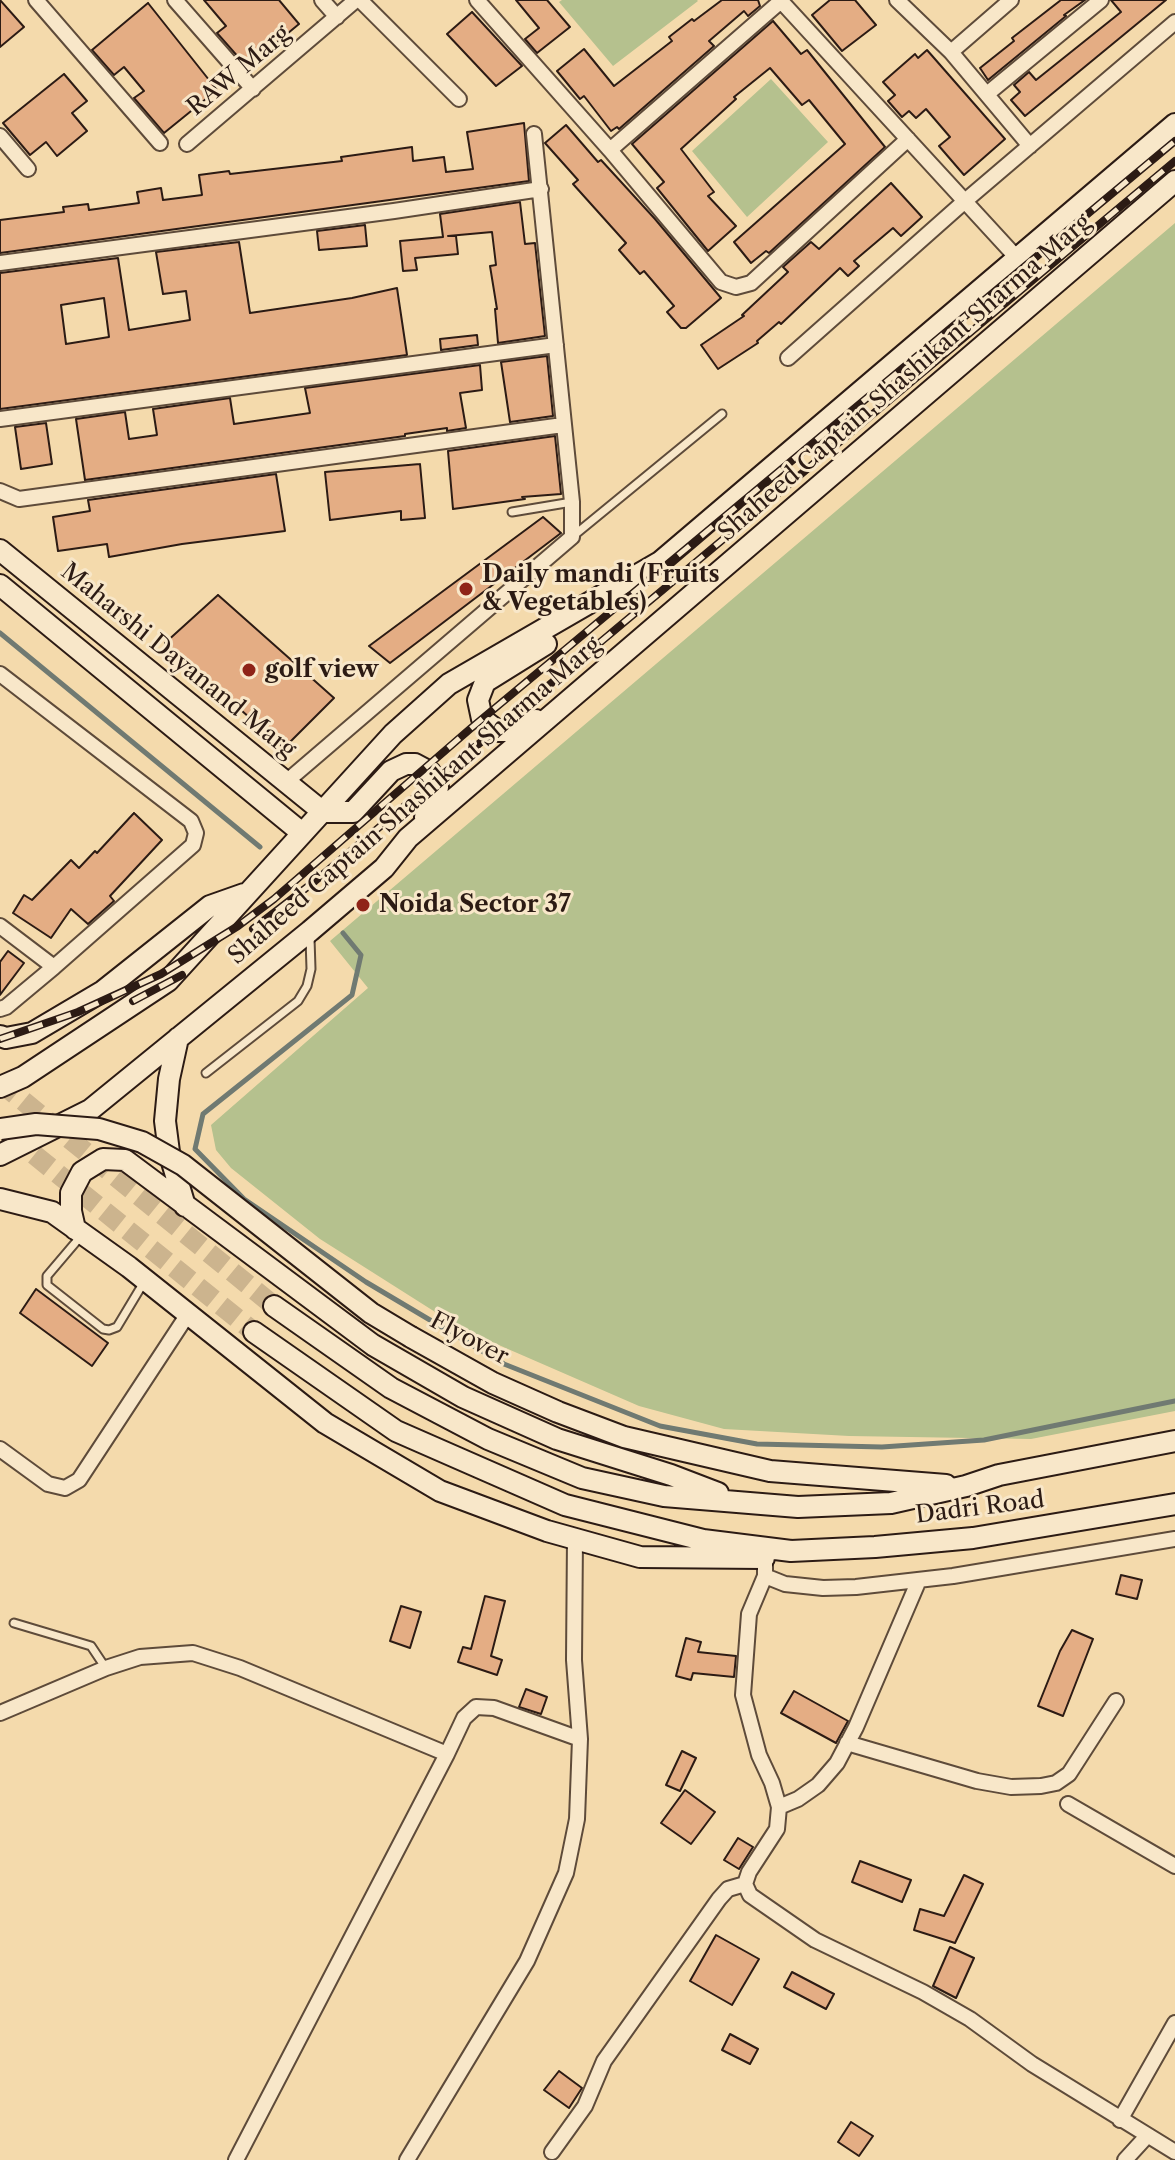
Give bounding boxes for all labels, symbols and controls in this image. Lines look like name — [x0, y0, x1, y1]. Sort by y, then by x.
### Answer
street label: RAW Marg — [182, 20, 296, 122]
street label: Shaheed Captain Shashikant Sharma Marg — [713, 208, 1097, 548]
street label: Maharshi Dayanand Marg — [55, 557, 301, 765]
place label: Daily mandi (Fruits & Vegetables) — [482, 561, 720, 617]
marker: Daily mandi (Fruits & Vegetables) — [457, 580, 475, 598]
street label: Shaheed Captain Shashikant Sharma Marg — [223, 631, 607, 971]
place label: golf view — [265, 656, 379, 684]
marker: golf view — [240, 661, 258, 679]
place label: Noida Sector 37 — [379, 891, 571, 919]
marker: Noida Sector 37 — [354, 896, 372, 914]
street label: Flyover — [425, 1306, 513, 1372]
street label: Dadri Road — [914, 1486, 1046, 1530]

